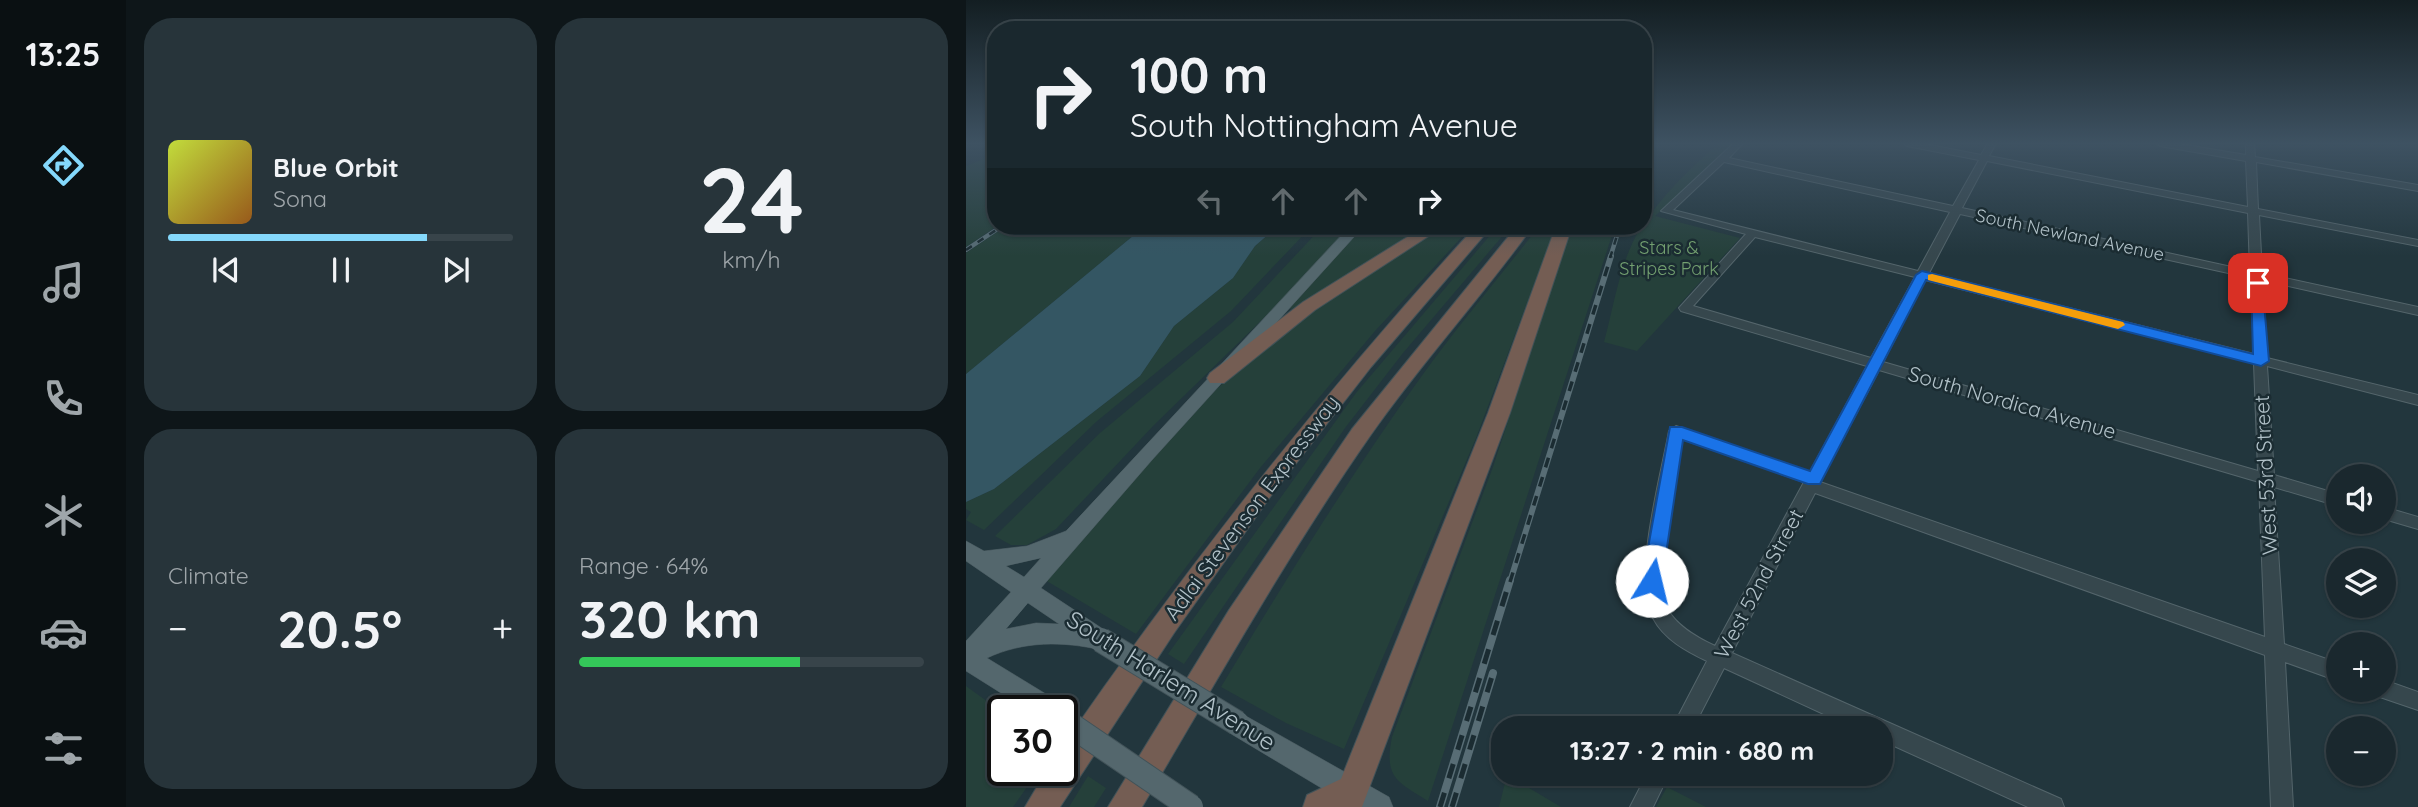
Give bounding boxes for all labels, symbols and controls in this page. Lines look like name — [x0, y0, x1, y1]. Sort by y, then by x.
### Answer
text: 13:25 — [25, 34, 101, 74]
text: 100 m — [1130, 44, 1268, 105]
icon: right — [1015, 49, 1106, 140]
text: South Nottingham Avenue — [1130, 105, 1518, 145]
icon: directions — [39, 141, 88, 190]
text: 24 — [699, 142, 804, 256]
text: Blue Orbit — [273, 151, 399, 184]
icon: left — [1191, 182, 1229, 220]
icon: ahead — [1264, 182, 1302, 220]
icon: ahead — [1337, 182, 1375, 220]
icon: right — [1410, 182, 1448, 220]
text: Sona — [273, 184, 327, 213]
street label: South Newland Avenue — [1974, 203, 2166, 266]
park label: Stars & Stripes Park — [1619, 236, 1719, 280]
text: km/h — [722, 245, 781, 274]
icon: previous — [207, 251, 245, 289]
icon: pause — [322, 251, 360, 289]
icon: next — [437, 251, 475, 289]
pin — [2228, 253, 2288, 313]
icon: music — [39, 258, 88, 307]
icon: arrive — [2239, 264, 2277, 302]
street label: South Nordica Avenue — [1905, 360, 2119, 444]
icon: phone — [39, 374, 88, 423]
street label: Adlai Stevenson Expressway — [1158, 390, 1344, 625]
street label: West 53rd Street — [2248, 394, 2282, 556]
map controls — [2326, 464, 2396, 786]
button: sound — [2326, 464, 2396, 534]
icon: climate — [39, 491, 88, 540]
street label: West 52nd Street — [1708, 504, 1808, 663]
position arrow — [1615, 544, 1689, 618]
button: layers — [2326, 548, 2396, 618]
text: Range · 64% — [579, 551, 708, 580]
text: Climate — [168, 561, 249, 590]
text: 320 km — [579, 586, 761, 651]
text: 20.5° — [277, 596, 402, 661]
text: − — [168, 604, 188, 652]
text: + — [492, 604, 513, 652]
street label: South Harlem Avenue — [1062, 604, 1281, 757]
icon: car — [39, 608, 88, 657]
button: + — [2326, 632, 2396, 702]
speed limit sign: 30 — [987, 695, 1078, 786]
button: − — [2326, 716, 2396, 786]
icon: filters — [39, 724, 88, 773]
text: 13:27 · 2 min · 680 m — [1570, 734, 1814, 767]

